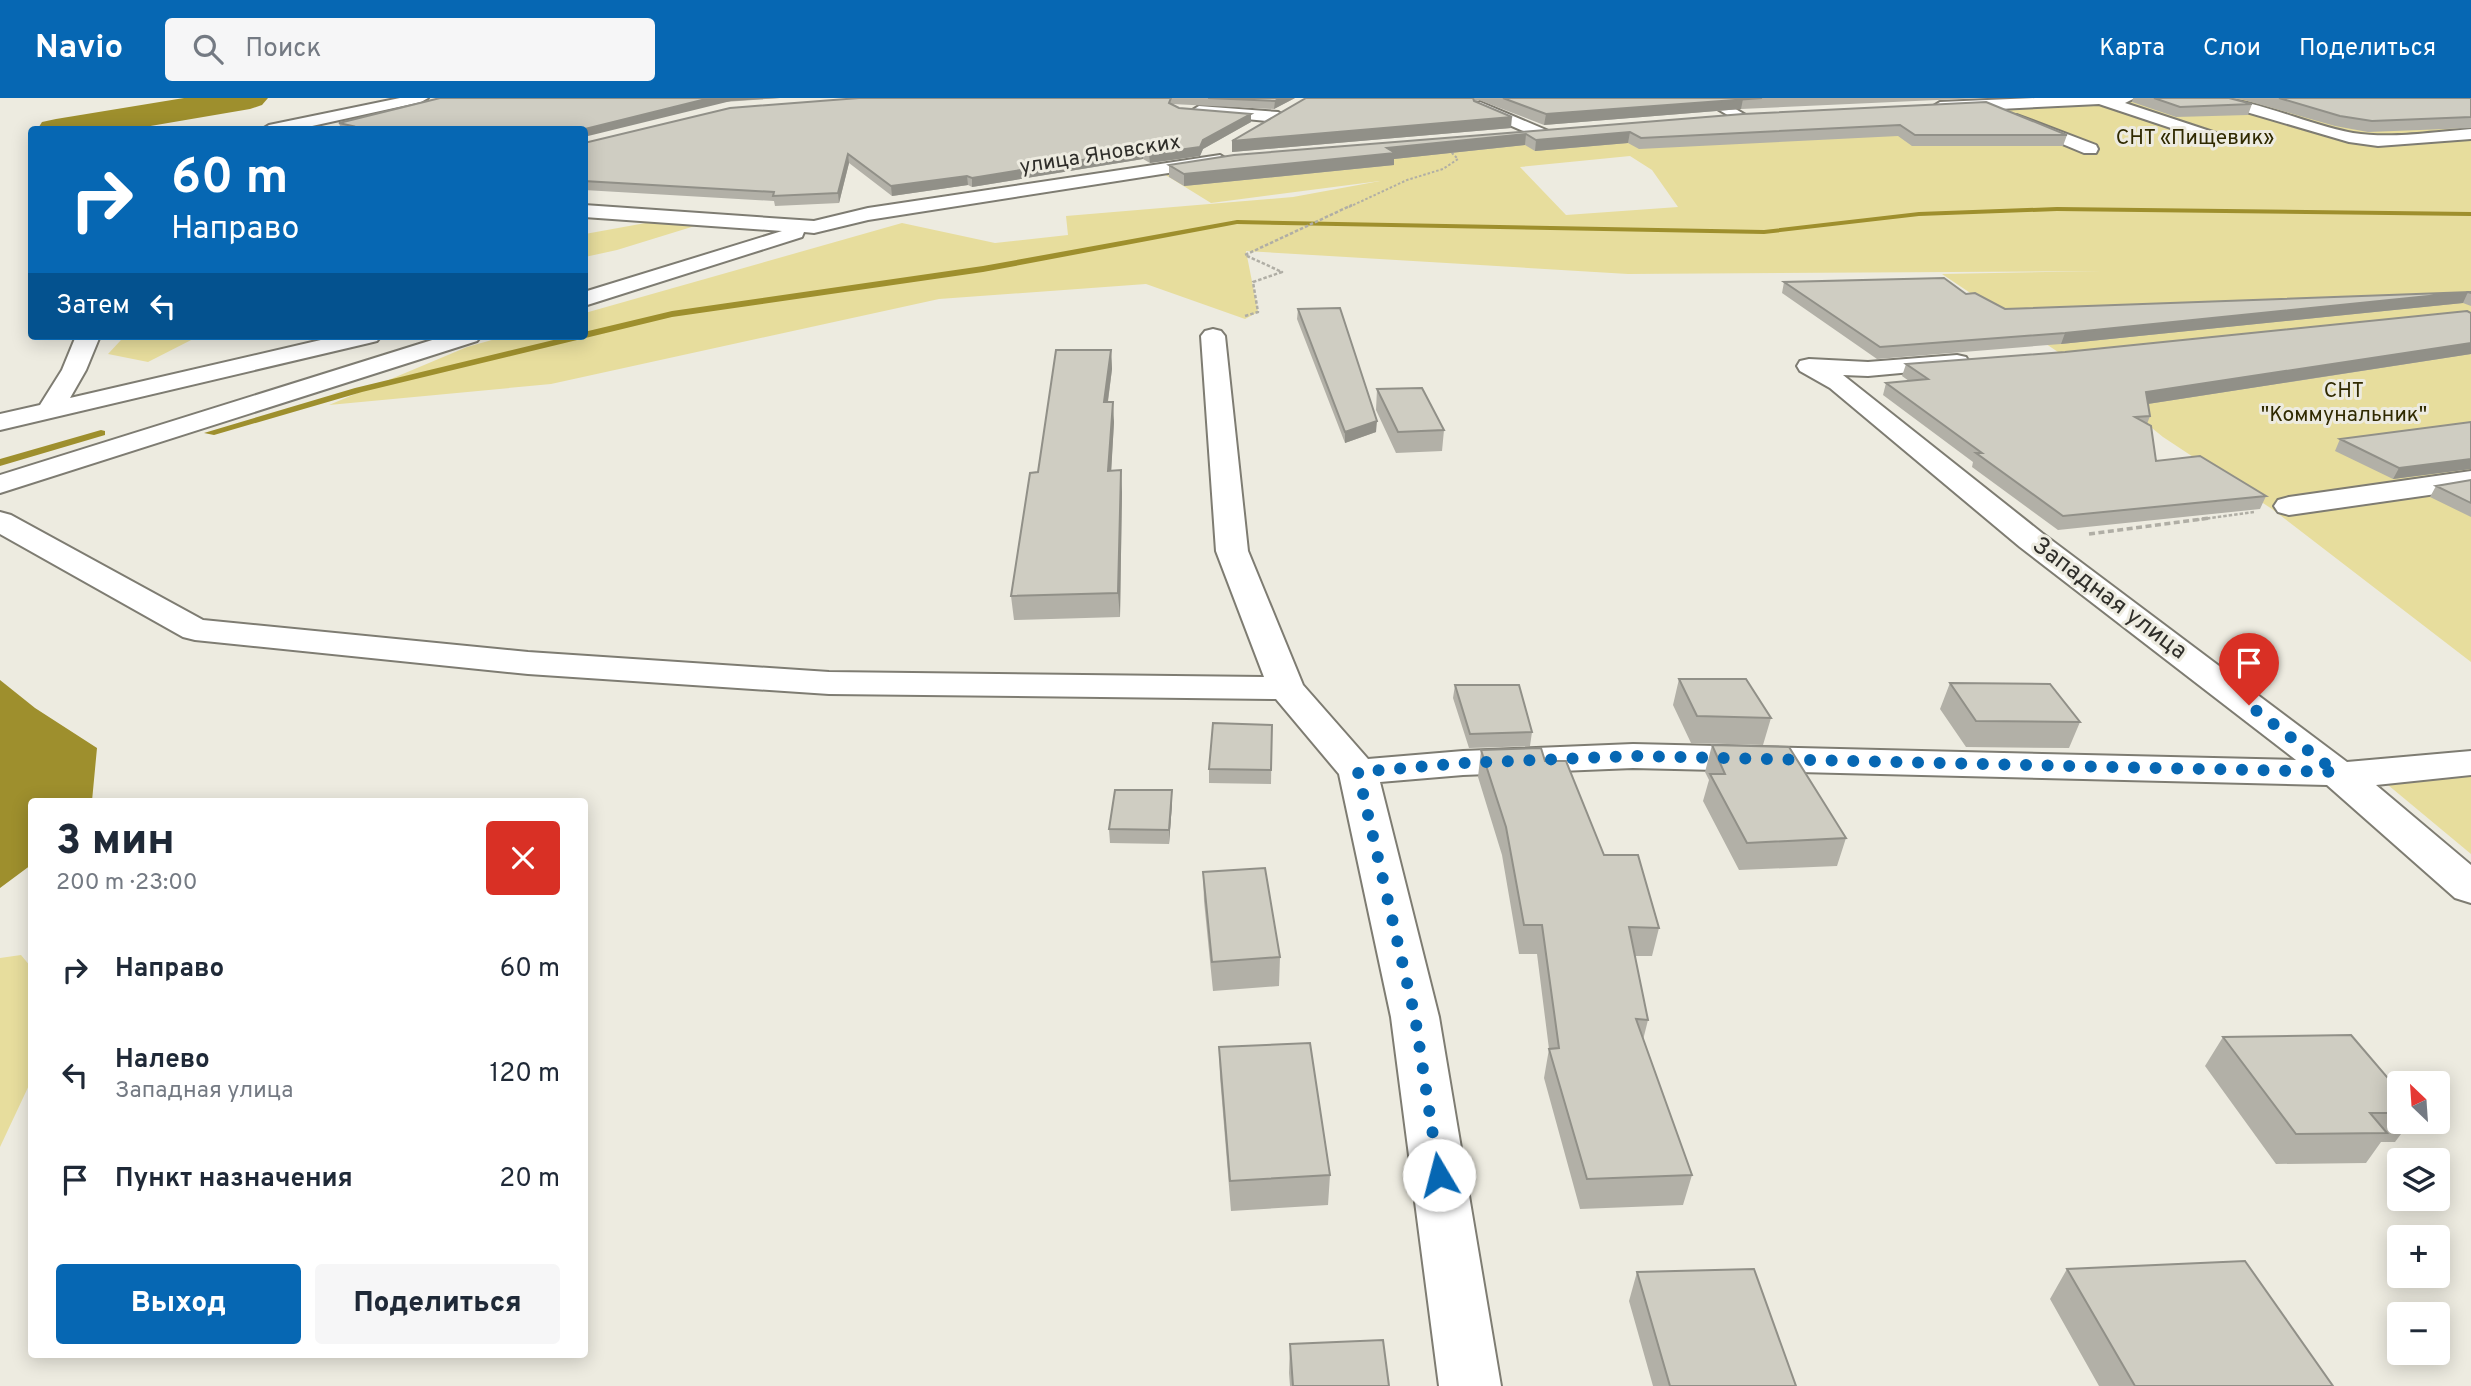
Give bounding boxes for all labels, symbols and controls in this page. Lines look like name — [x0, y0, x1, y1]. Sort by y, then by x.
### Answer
search box — [165, 18, 655, 81]
text: Navio — [35, 28, 123, 70]
icon: search — [189, 30, 227, 68]
text: Поиск — [245, 33, 321, 66]
text: Карта — [2099, 34, 2165, 64]
text: Слои — [2203, 34, 2261, 64]
text: Поделиться — [2299, 34, 2436, 64]
park label: СНТ «Пищевик» — [2116, 125, 2274, 152]
street label: улица Яновских — [1018, 129, 1182, 181]
text: 60 m — [171, 149, 289, 211]
icon: right — [56, 154, 147, 245]
text: Направо — [171, 210, 299, 250]
icon: left — [144, 287, 182, 325]
text: Затем — [56, 290, 130, 323]
park label: СНТ "Коммунальник" — [2261, 378, 2427, 429]
street label: Западная улица — [2026, 531, 2192, 667]
pin — [2219, 633, 2279, 705]
icon: arrive — [2230, 644, 2268, 682]
text: 3 мин — [56, 816, 175, 869]
button: close — [486, 821, 560, 895]
text: 200 m · 23:00 — [56, 869, 198, 898]
icon: right — [56, 951, 94, 989]
text: Направо — [115, 953, 224, 986]
text: 60 m — [500, 953, 560, 986]
text: Налево — [115, 1044, 210, 1077]
icon: left — [56, 1056, 94, 1094]
text: 120 m — [490, 1058, 560, 1091]
north arrow — [2387, 1071, 2450, 1134]
map controls — [2387, 1071, 2450, 1365]
text: Западная улица — [115, 1077, 293, 1106]
position arrow — [1402, 1138, 1476, 1212]
button: layers — [2387, 1148, 2450, 1211]
icon: arrive — [56, 1161, 94, 1199]
text: Пункт назначения — [115, 1163, 353, 1196]
text: 20 m — [499, 1163, 560, 1196]
button: + — [2387, 1225, 2450, 1288]
button: Выход — [56, 1264, 301, 1344]
button: Поделиться — [315, 1264, 560, 1344]
button: − — [2387, 1302, 2450, 1365]

